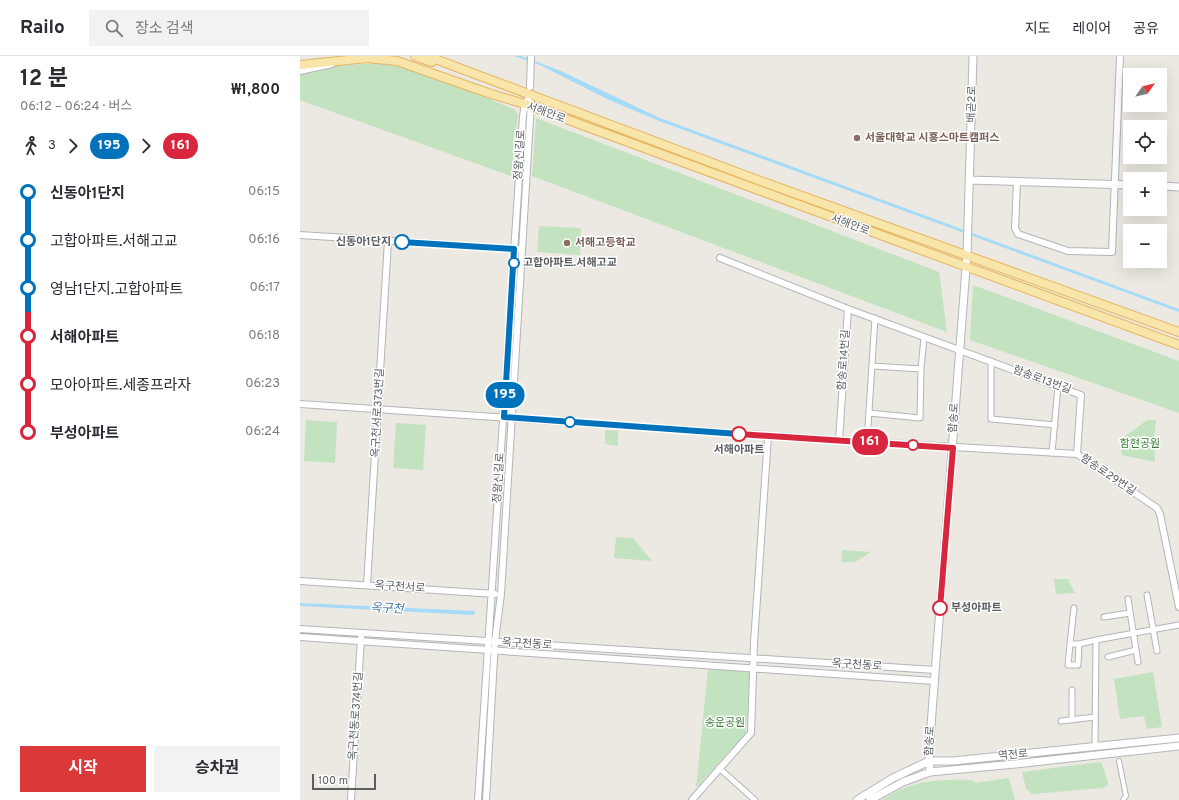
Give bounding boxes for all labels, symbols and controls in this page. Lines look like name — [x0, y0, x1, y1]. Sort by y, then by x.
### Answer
search box — [89, 10, 369, 46]
text: Railo — [20, 16, 65, 40]
icon: search — [103, 17, 125, 39]
text: 장소 검색 — [135, 20, 194, 39]
text: 지도 — [1025, 21, 1051, 38]
text: 레이어 — [1073, 21, 1111, 38]
text: 공유 — [1133, 21, 1159, 38]
text: 12 분 — [20, 66, 68, 93]
north arrow — [1123, 68, 1167, 112]
map controls — [1123, 68, 1167, 268]
text: ₩1,800 — [231, 81, 280, 100]
street label: 배곧2로 — [964, 85, 980, 123]
text: 06:12 – 06:24 · 버스 — [20, 99, 132, 115]
street label: 서해안로 — [525, 99, 567, 127]
button: locate — [1123, 120, 1167, 164]
street label: 정왕신길로 — [511, 129, 529, 181]
place label: 서울대학교 시흥스마트캠퍼스 — [865, 131, 999, 145]
marker: 서울대학교 시흥스마트캠퍼스 — [852, 133, 862, 143]
icon: walk — [20, 135, 42, 157]
icon: forward — [62, 135, 84, 157]
icon: forward — [135, 135, 157, 157]
text: 195 — [98, 137, 121, 154]
text: 161 — [171, 137, 190, 154]
text: 3 — [48, 138, 56, 154]
button: + — [1123, 172, 1167, 216]
text: 06:15 — [248, 184, 280, 200]
text: 신동아1단지 — [50, 185, 125, 204]
street label: 서해안로 — [829, 211, 871, 239]
button: − — [1123, 224, 1167, 268]
text: 06:16 — [248, 232, 280, 248]
text: 고합아파트.서해고교 — [50, 233, 178, 252]
marker: 신동아1단지 — [394, 234, 410, 250]
place label: 신동아1단지 — [336, 235, 391, 249]
place label: 서해고등학교 — [575, 236, 636, 250]
marker: 서해고등학교 — [562, 238, 572, 248]
place label: 고합아파트.서해고교 — [523, 256, 617, 270]
marker: 고합아파트.서해고교 — [508, 257, 520, 269]
text: 06:17 — [249, 280, 280, 296]
text: 영남1단지.고합아파트 — [50, 281, 183, 300]
text: 06:18 — [248, 328, 280, 344]
text: 서해아파트 — [50, 329, 119, 348]
street label: 함송로14번길 — [835, 329, 853, 391]
street label: 함송로13번길 — [1011, 363, 1073, 397]
street label: 옥구천서로373번길 — [369, 368, 387, 458]
text: 06:23 — [245, 376, 280, 392]
text: 모아아파트.세종프라자 — [50, 377, 191, 396]
line badge: 195 — [482, 382, 528, 408]
text: 195 — [494, 386, 516, 403]
street label: 함송로 — [946, 402, 962, 434]
unlabelled marker — [564, 416, 576, 428]
text: 06:24 — [245, 424, 280, 440]
text: 부성아파트 — [50, 425, 119, 444]
marker: 서해아파트 — [731, 426, 747, 442]
line badge: 161 — [847, 429, 893, 455]
text: 161 — [860, 433, 880, 450]
park label: 함현공원 — [1120, 437, 1160, 451]
unlabelled marker — [907, 439, 919, 451]
place label: 서해아파트 — [714, 443, 764, 457]
street label: 함송로29번길 — [1078, 451, 1138, 499]
street label: 정왕신길로 — [490, 452, 508, 504]
street label: 옥구천서로 — [374, 578, 426, 596]
water label: 옥구천 — [370, 600, 406, 618]
marker: 부성아파트 — [932, 600, 948, 616]
place label: 부성아파트 — [951, 601, 1002, 615]
street label: 옥구천동로 — [501, 635, 553, 653]
street label: 옥구천동로 — [831, 656, 883, 674]
street label: 옥구천동로374번길 — [346, 671, 366, 761]
park label: 송운공원 — [705, 716, 745, 730]
street label: 함송로 — [922, 725, 938, 757]
button: 시작 — [20, 746, 146, 792]
button: 승차권 — [154, 746, 280, 792]
street label: 역전로 — [997, 747, 1029, 763]
scale bar — [312, 772, 376, 791]
text: 100 m — [318, 774, 348, 788]

